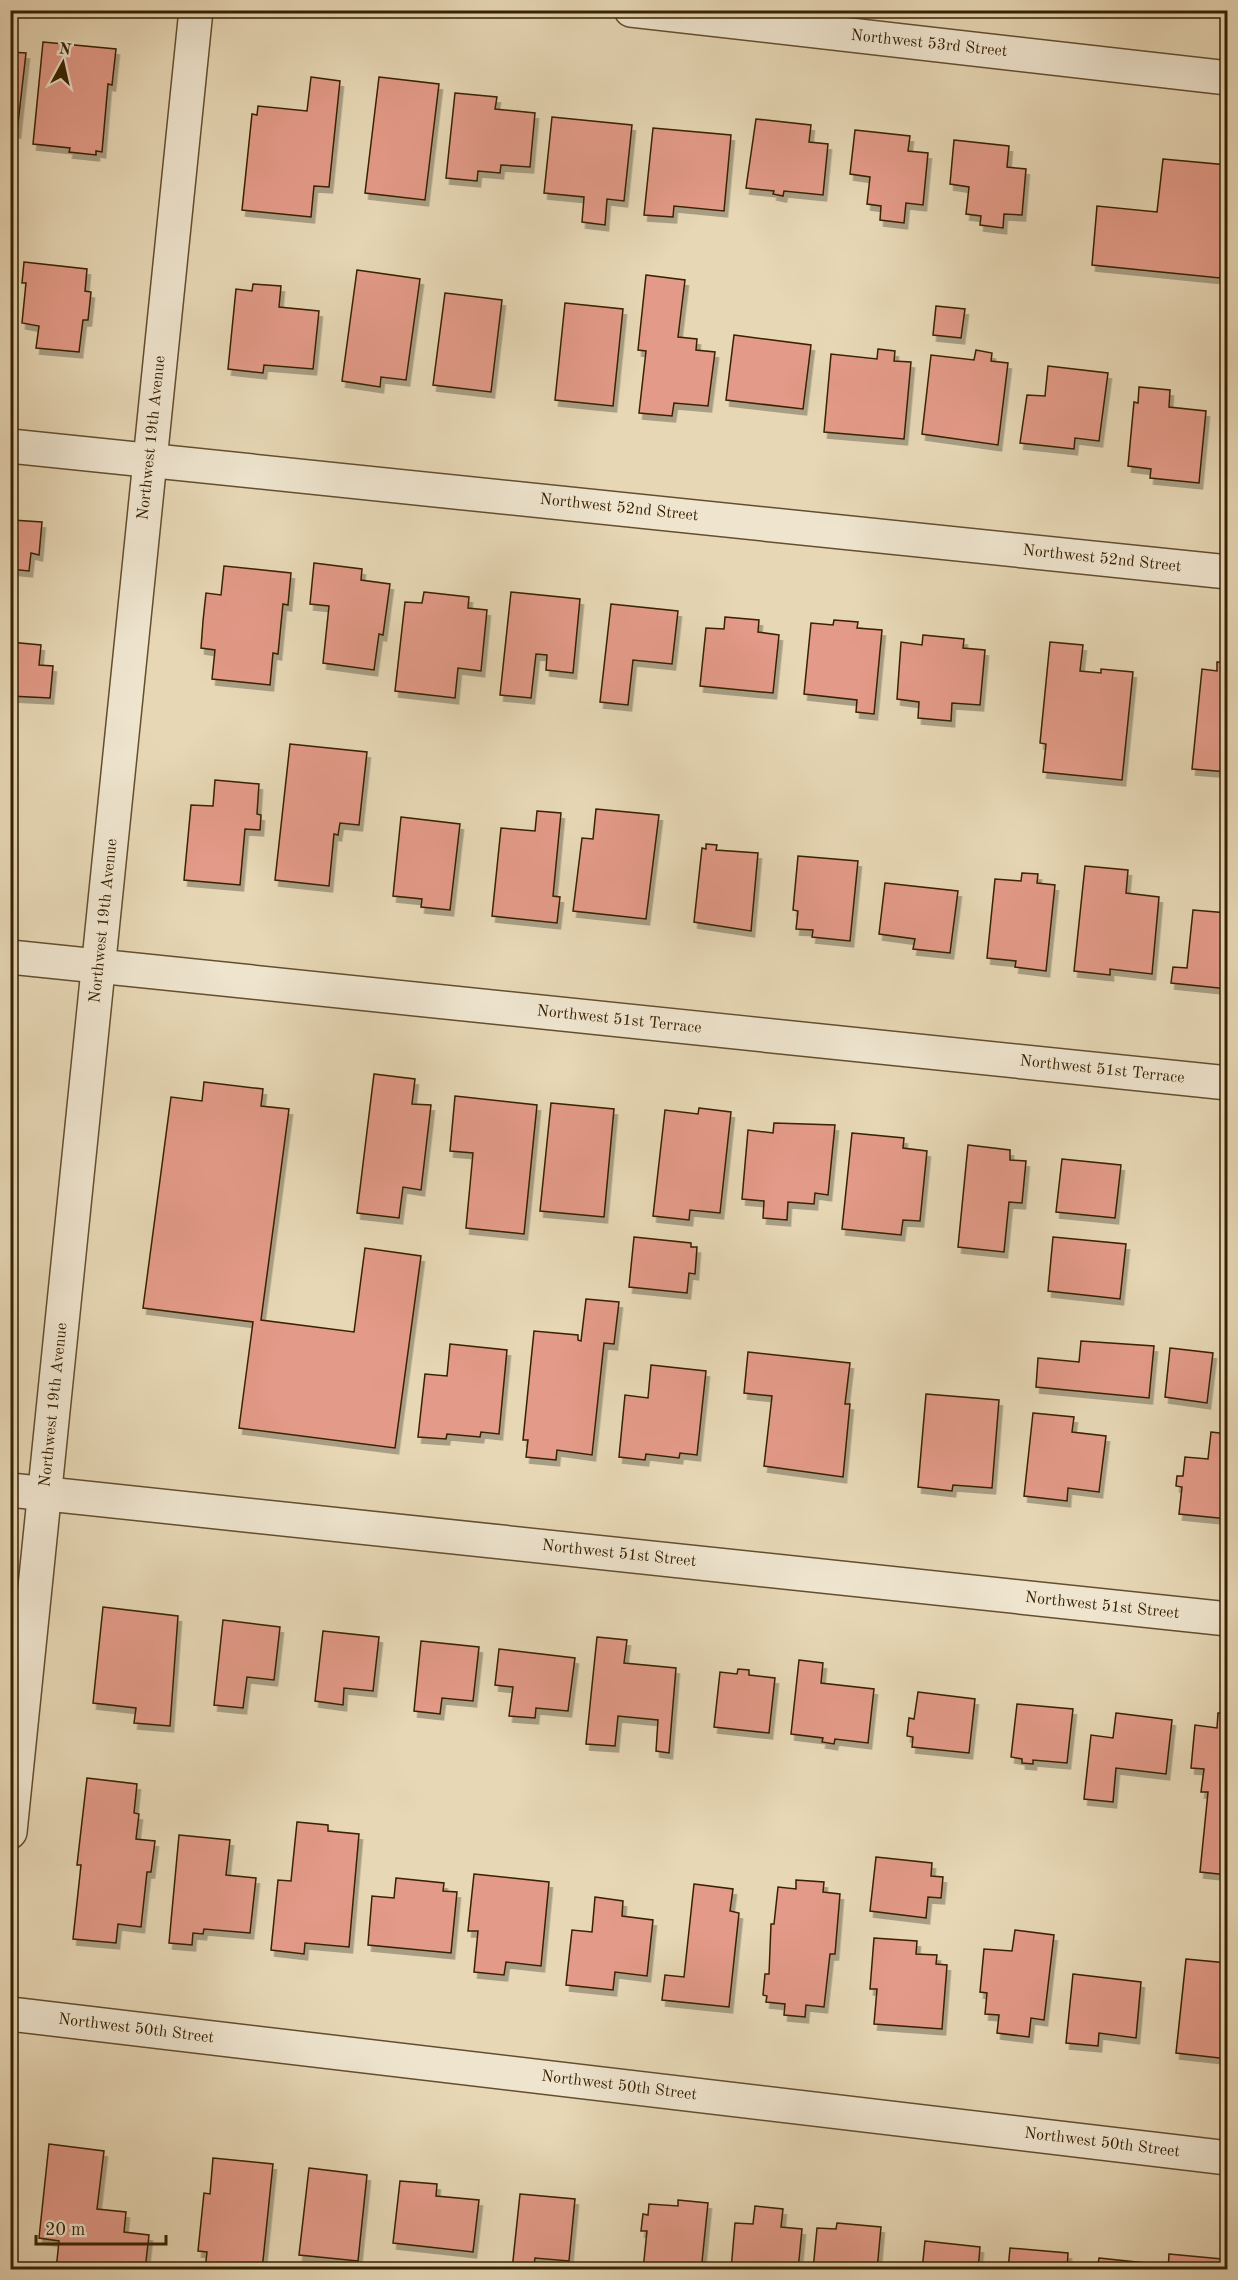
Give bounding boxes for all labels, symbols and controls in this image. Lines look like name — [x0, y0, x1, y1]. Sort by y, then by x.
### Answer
street label: Northwest 53rd Street — [850, 28, 1009, 60]
north arrow — [33, 33, 93, 93]
text: N — [58, 41, 73, 59]
street label: Northwest 19th Avenue — [135, 355, 169, 521]
street label: Northwest 52nd Street — [539, 492, 700, 524]
street label: Northwest 52nd Street — [1022, 543, 1183, 575]
street label: Northwest 19th Avenue — [87, 838, 121, 1004]
street label: Northwest 51st Terrace — [536, 1003, 702, 1037]
street label: Northwest 51st Terrace — [1019, 1053, 1185, 1087]
street label: Northwest 19th Avenue — [37, 1322, 71, 1488]
street label: Northwest 51st Street — [541, 1538, 697, 1570]
street label: Northwest 51st Street — [1024, 1590, 1180, 1622]
street label: Northwest 50th Street — [57, 2011, 215, 2047]
street label: Northwest 50th Street — [540, 2068, 698, 2104]
street label: Northwest 50th Street — [1023, 2125, 1181, 2161]
scale bar — [36, 2208, 166, 2246]
text: 20 m — [45, 2221, 85, 2239]

